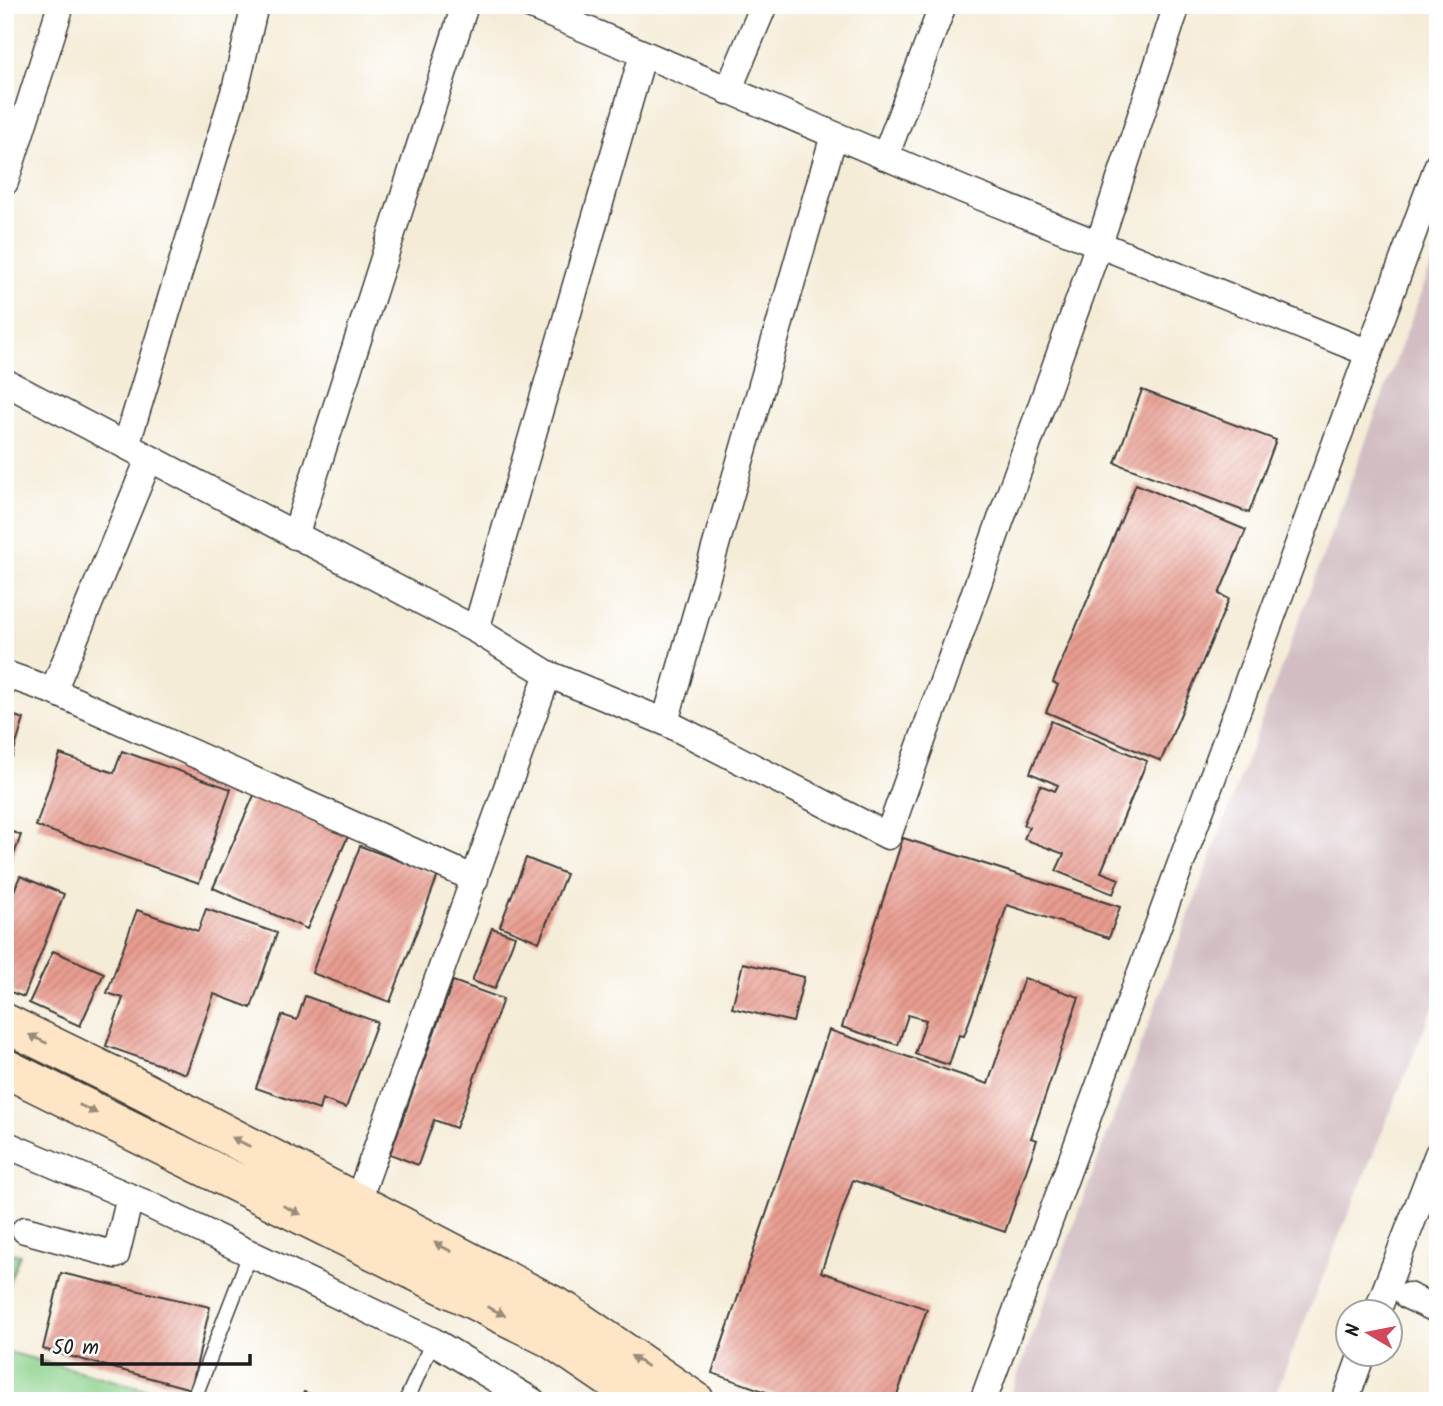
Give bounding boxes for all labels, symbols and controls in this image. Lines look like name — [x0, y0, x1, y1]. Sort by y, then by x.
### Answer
one-way arrow — [28, 1033, 48, 1045]
one-way arrow — [78, 1104, 98, 1115]
one-way arrow — [231, 1136, 251, 1148]
one-way arrow — [282, 1205, 302, 1216]
one-way arrow — [433, 1242, 453, 1253]
north arrow — [1334, 1298, 1404, 1368]
one-way arrow — [486, 1306, 506, 1317]
scale bar — [42, 1322, 250, 1366]
text: N — [1338, 1322, 1370, 1339]
text: 50 m — [52, 1332, 99, 1365]
one-way arrow — [630, 1355, 649, 1368]

